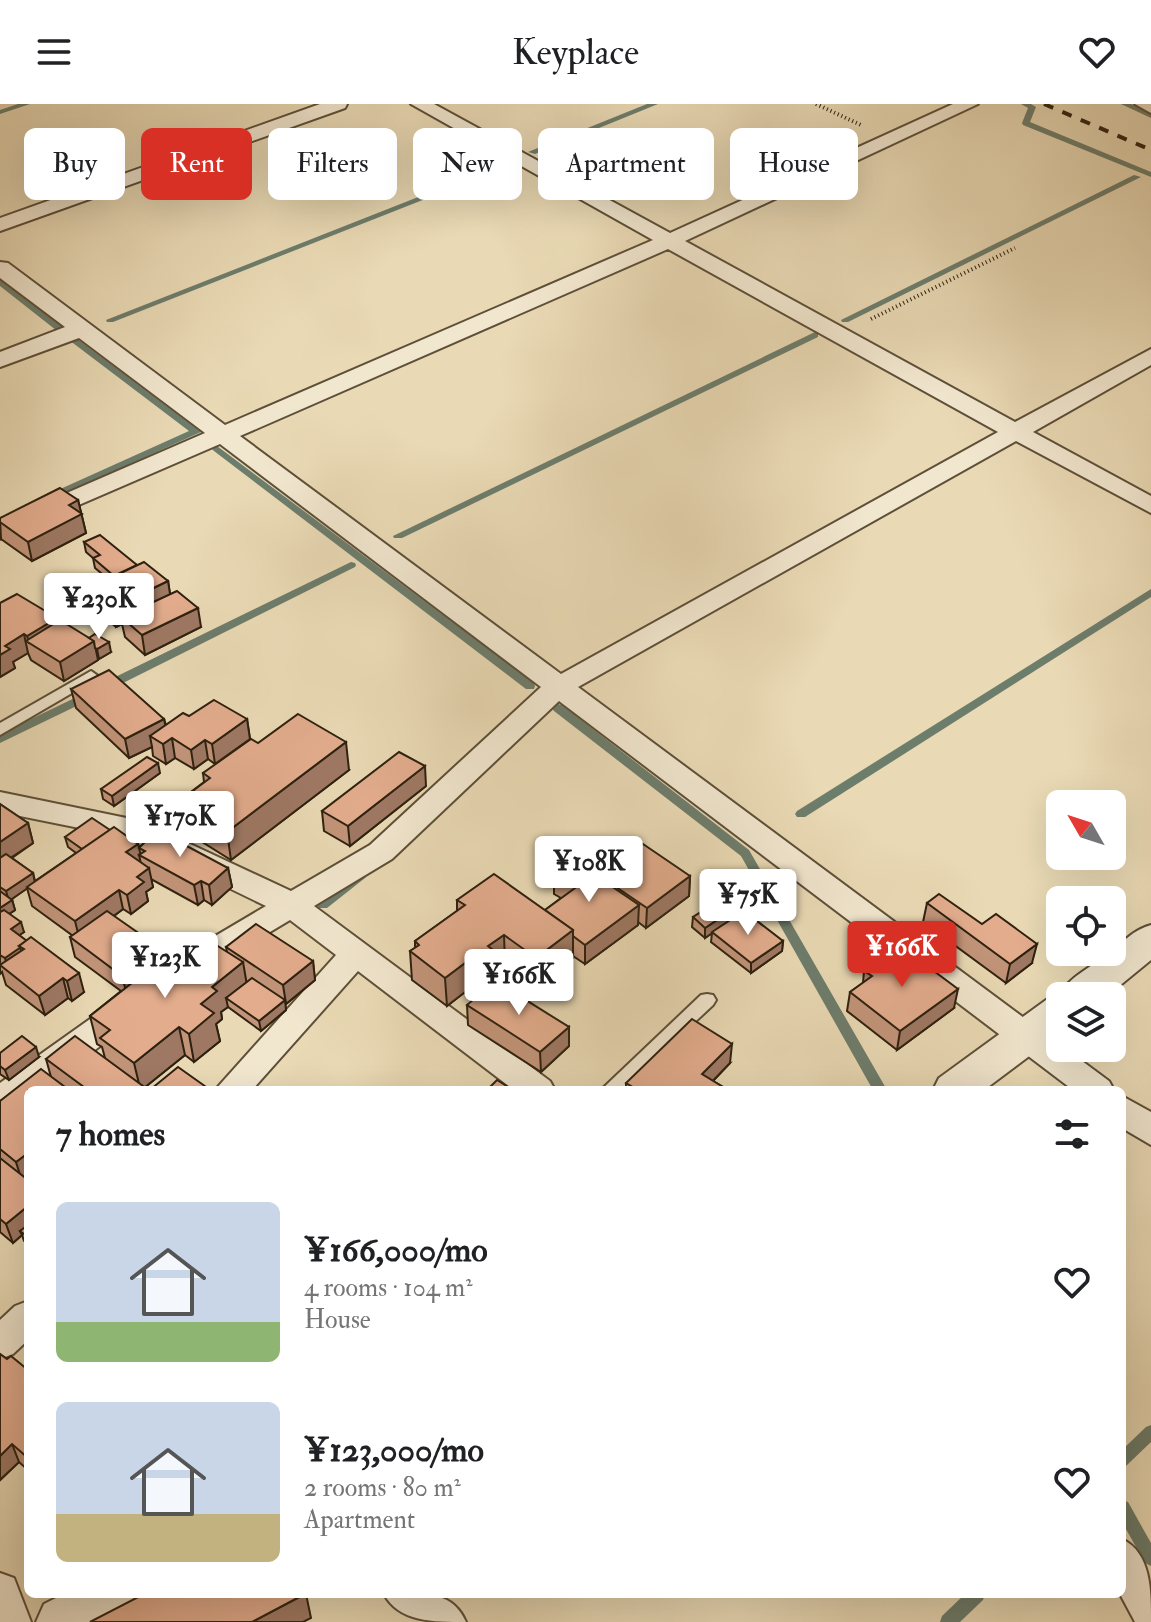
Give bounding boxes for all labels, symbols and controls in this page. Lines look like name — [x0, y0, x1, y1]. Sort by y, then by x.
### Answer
icon: menu — [32, 30, 76, 74]
text: Keyplace — [512, 30, 639, 75]
icon: heart — [1075, 30, 1119, 74]
chip: Buy — [24, 128, 125, 200]
chip: Rent — [141, 128, 252, 200]
chip: Filters — [268, 128, 397, 200]
chip: New — [413, 128, 522, 200]
chip: Apartment — [538, 128, 714, 200]
chip: House — [730, 128, 858, 200]
pin: ¥230K — [43, 573, 155, 641]
text: ¥230K — [62, 583, 136, 615]
north arrow — [1046, 790, 1126, 870]
map controls — [1046, 790, 1126, 1062]
pin: ¥170K — [124, 791, 236, 859]
text: ¥170K — [144, 801, 216, 833]
pin: ¥108K — [533, 836, 645, 904]
text: ¥108K — [553, 846, 625, 878]
pin: ¥75K — [701, 869, 795, 937]
text: ¥75K — [717, 879, 779, 911]
button: locate — [1046, 886, 1126, 966]
pin: ¥166K — [846, 921, 958, 989]
text: ¥166K — [865, 931, 939, 963]
pin: ¥123K — [109, 932, 221, 1000]
text: ¥123K — [130, 942, 200, 974]
pin: ¥166K — [463, 949, 575, 1017]
text: ¥166K — [482, 959, 556, 991]
button: layers — [1046, 982, 1126, 1062]
icon: filters — [1050, 1112, 1094, 1156]
text: 7 homes — [56, 1113, 165, 1156]
text: ¥166,000/mo — [304, 1229, 488, 1272]
icon: home — [120, 1234, 216, 1330]
icon: heart — [1050, 1260, 1094, 1304]
text: 4 rooms · 104 m² — [304, 1272, 473, 1304]
text: House — [304, 1304, 371, 1336]
text: ¥123,000/mo — [304, 1429, 484, 1472]
icon: home — [120, 1434, 216, 1530]
icon: heart — [1050, 1460, 1094, 1504]
text: 2 rooms · 80 m² — [304, 1472, 461, 1504]
text: Apartment — [304, 1504, 415, 1536]

